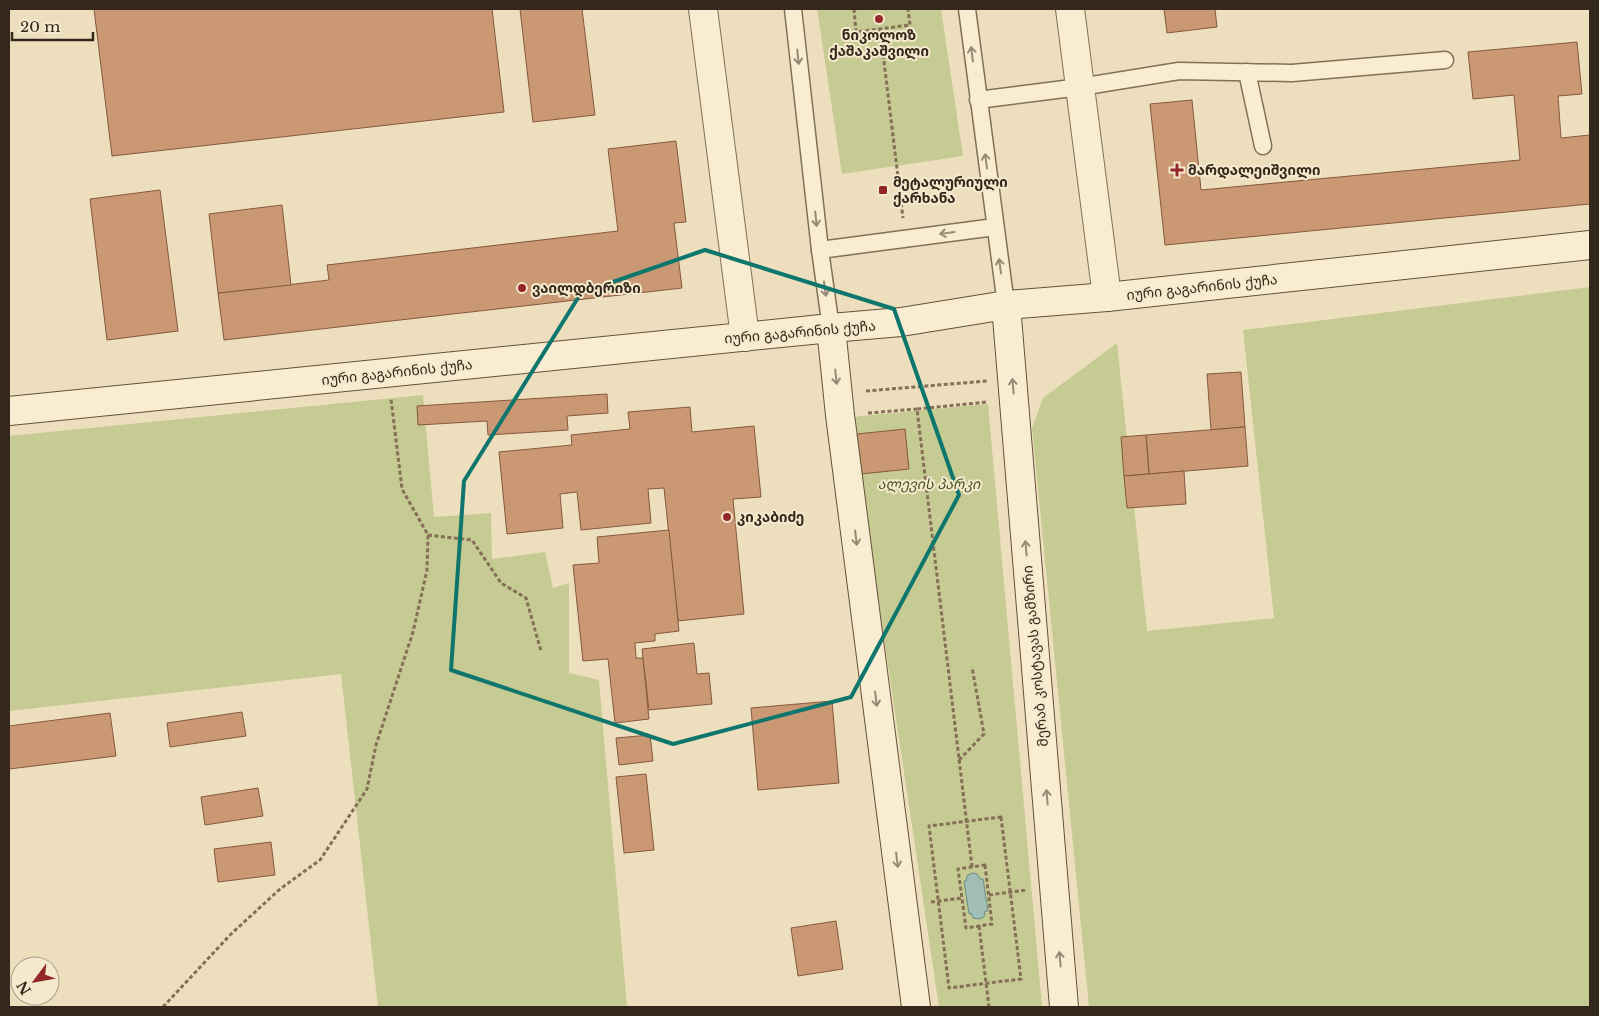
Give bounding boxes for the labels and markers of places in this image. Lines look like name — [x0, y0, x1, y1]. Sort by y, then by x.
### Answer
marker: ნიკოლოზ ქაშაკაშვილი — [873, 13, 885, 25]
place label: ნიკოლოზ ქაშაკაშვილი — [829, 26, 929, 60]
place label: მარდალეიშვილი — [1188, 161, 1320, 179]
marker: მარდალეიშვილი — [1170, 163, 1184, 177]
place label: მეტალურიული ქარხანა — [893, 173, 1008, 207]
marker: მეტალურიული ქარხანა — [877, 184, 889, 196]
place label: ვაილდბერიზი — [532, 279, 641, 297]
marker: ვაილდბერიზი — [516, 282, 528, 294]
place label: კიკაბიძე — [737, 508, 804, 526]
marker: კიკაბიძე — [721, 511, 733, 523]

